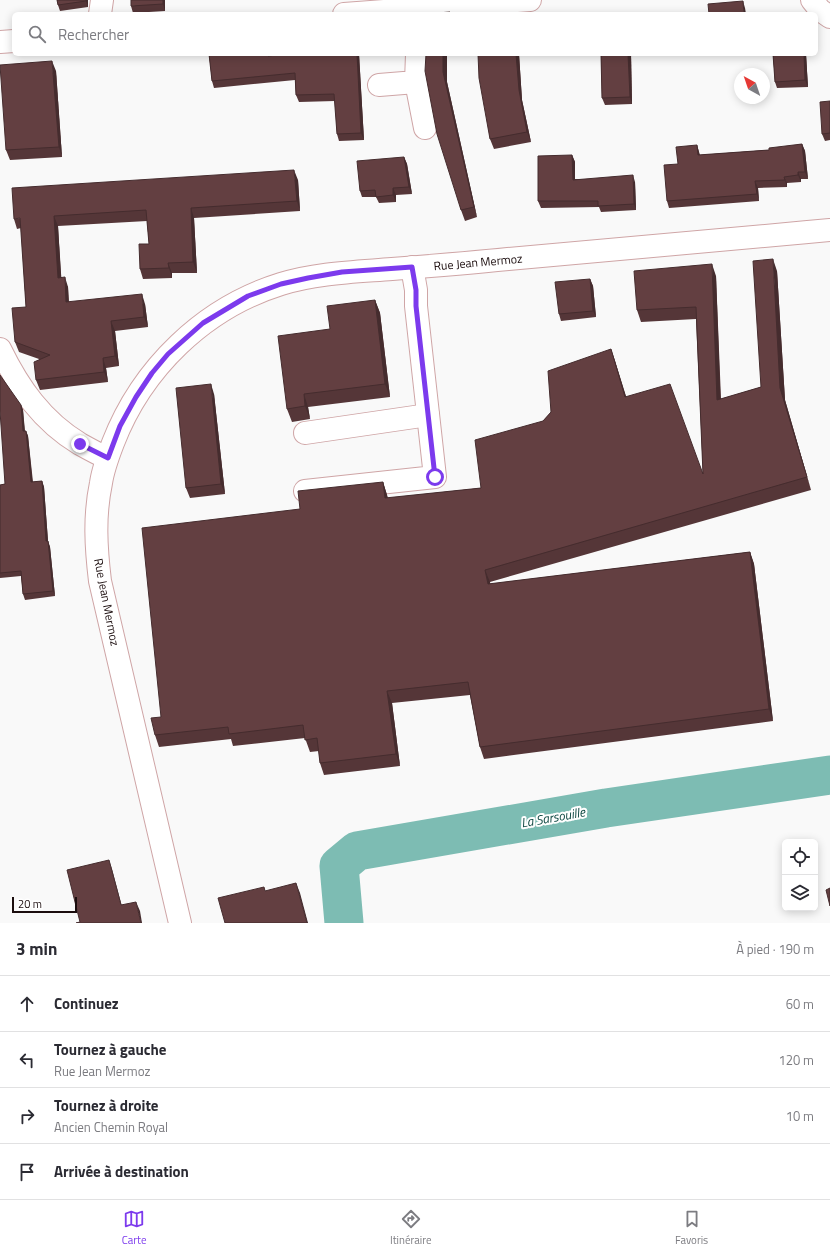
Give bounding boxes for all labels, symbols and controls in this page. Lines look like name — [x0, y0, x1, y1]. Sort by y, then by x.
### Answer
search box — [12, 12, 818, 56]
icon: search — [26, 23, 48, 45]
text: Rechercher — [58, 23, 129, 46]
north arrow — [734, 68, 770, 104]
street label: Rue Jean Mermoz — [433, 249, 523, 275]
route end — [71, 435, 89, 453]
route start — [426, 468, 444, 486]
street label: Rue Jean Mermoz — [89, 556, 125, 648]
water label: La Sarsouille — [519, 801, 588, 832]
map controls — [782, 839, 818, 911]
button: locate — [782, 839, 818, 875]
button: layers — [782, 875, 818, 911]
scale bar — [12, 895, 77, 914]
text: 20 m — [18, 896, 42, 912]
text: 3 min — [16, 936, 57, 962]
text: À pied · 190 m — [736, 939, 814, 959]
text: Continuez — [54, 992, 119, 1015]
icon: ahead — [16, 993, 38, 1015]
text: 60 m — [786, 994, 814, 1014]
text: Tournez à gauche — [54, 1038, 166, 1061]
icon: left — [16, 1049, 38, 1071]
text: 120 m — [778, 1050, 814, 1070]
text: Rue Jean Mermoz — [54, 1061, 150, 1081]
text: Tournez à droite — [54, 1094, 159, 1117]
icon: right — [16, 1105, 38, 1127]
text: 10 m — [786, 1106, 814, 1126]
text: Ancien Chemin Royal — [54, 1117, 168, 1137]
text: Arrivée à destination — [54, 1160, 189, 1183]
icon: arrive — [16, 1161, 38, 1183]
tab: Carte — [122, 1208, 146, 1248]
tab: Itinéraire — [390, 1208, 431, 1248]
tab: Favoris — [675, 1208, 708, 1248]

